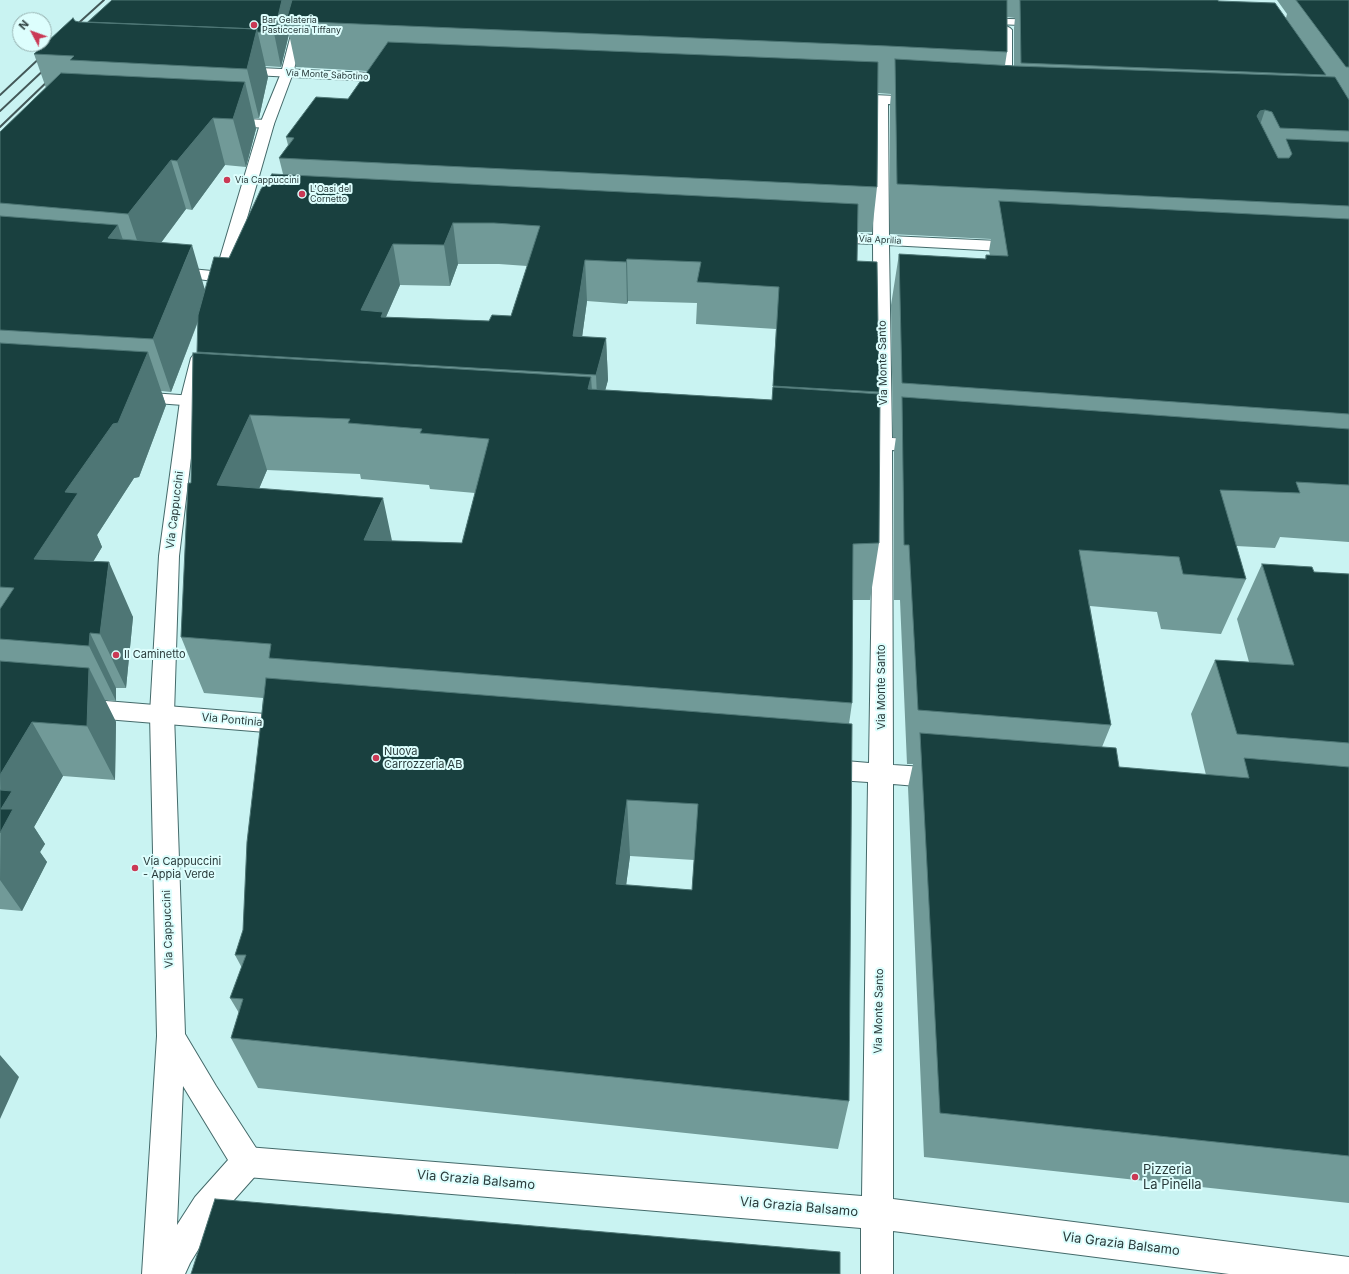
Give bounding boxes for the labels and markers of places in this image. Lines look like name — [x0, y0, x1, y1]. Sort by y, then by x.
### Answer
place label: Bar Gelateria Pasticceria Tiffany — [262, 15, 341, 36]
marker: Bar Gelateria Pasticceria Tiffany — [249, 20, 259, 30]
marker: Via Cappuccini — [222, 175, 232, 185]
place label: Via Cappuccini — [235, 175, 299, 185]
place label: L'Oasi del Cornetto — [310, 184, 351, 205]
marker: L'Oasi del Cornetto — [297, 189, 307, 199]
place label: Il Caminetto — [124, 648, 186, 662]
marker: Il Caminetto — [111, 650, 121, 660]
place label: Nuova Carrozzeria AB — [384, 745, 462, 771]
marker: Nuova Carrozzeria AB — [371, 753, 381, 763]
place label: Via Cappuccini - Appia Verde — [143, 855, 221, 881]
marker: Via Cappuccini - Appia Verde — [130, 863, 140, 873]
place label: Pizzeria La Pinella — [1143, 1162, 1202, 1193]
marker: Pizzeria La Pinella — [1130, 1172, 1140, 1182]

